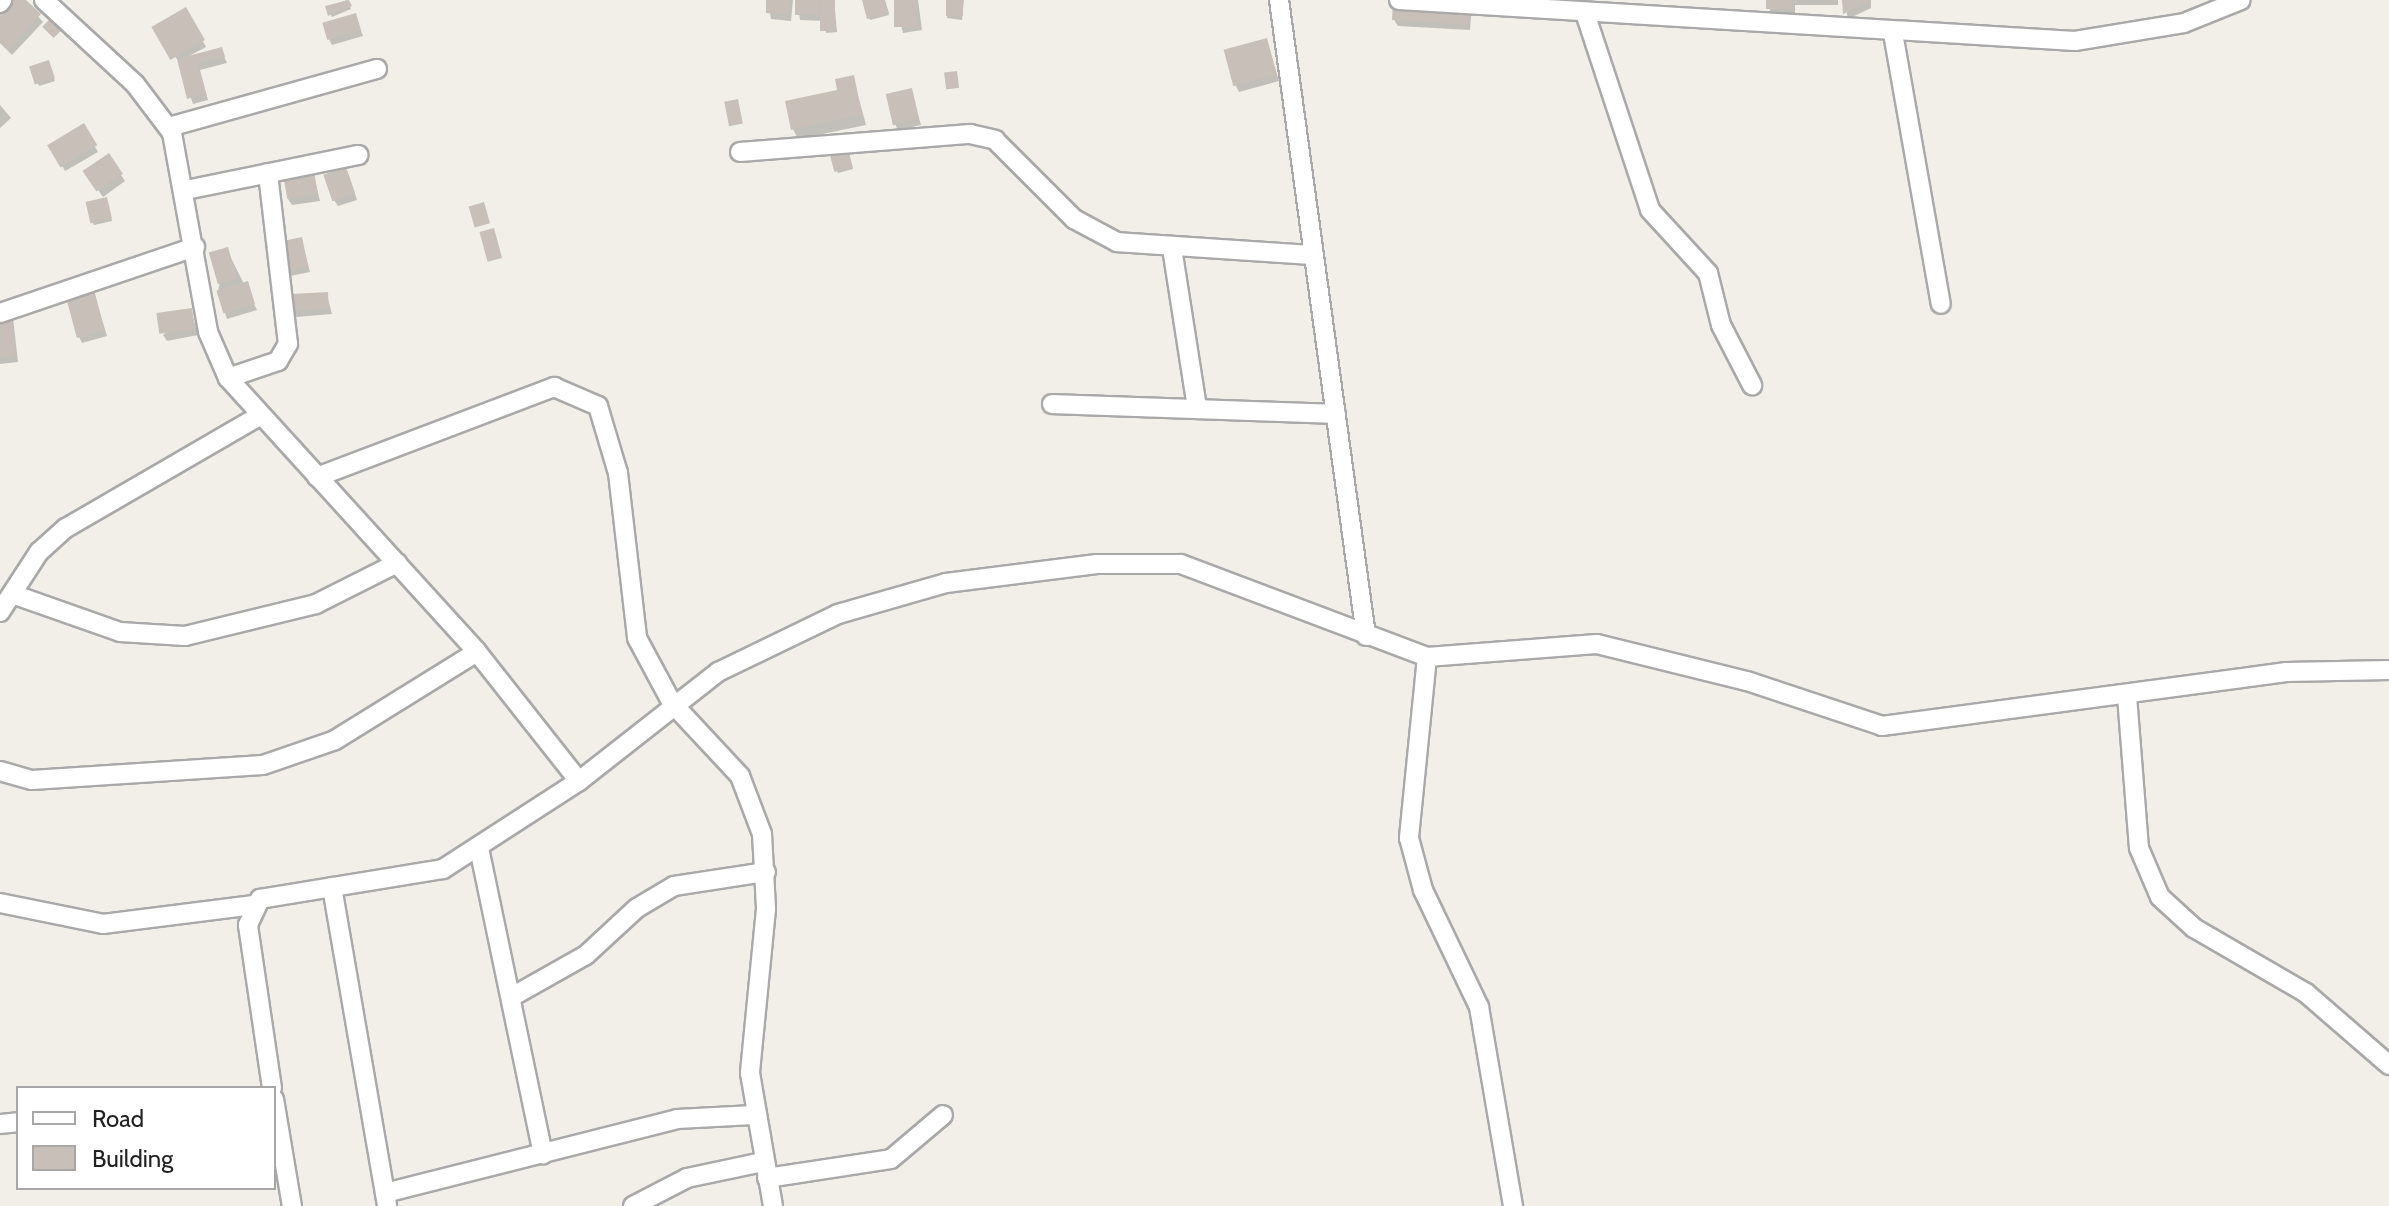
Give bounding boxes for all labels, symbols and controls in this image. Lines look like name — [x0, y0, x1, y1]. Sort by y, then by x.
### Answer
legend — [16, 1086, 276, 1190]
text: Road — [92, 1104, 144, 1133]
text: Building — [92, 1144, 173, 1173]

